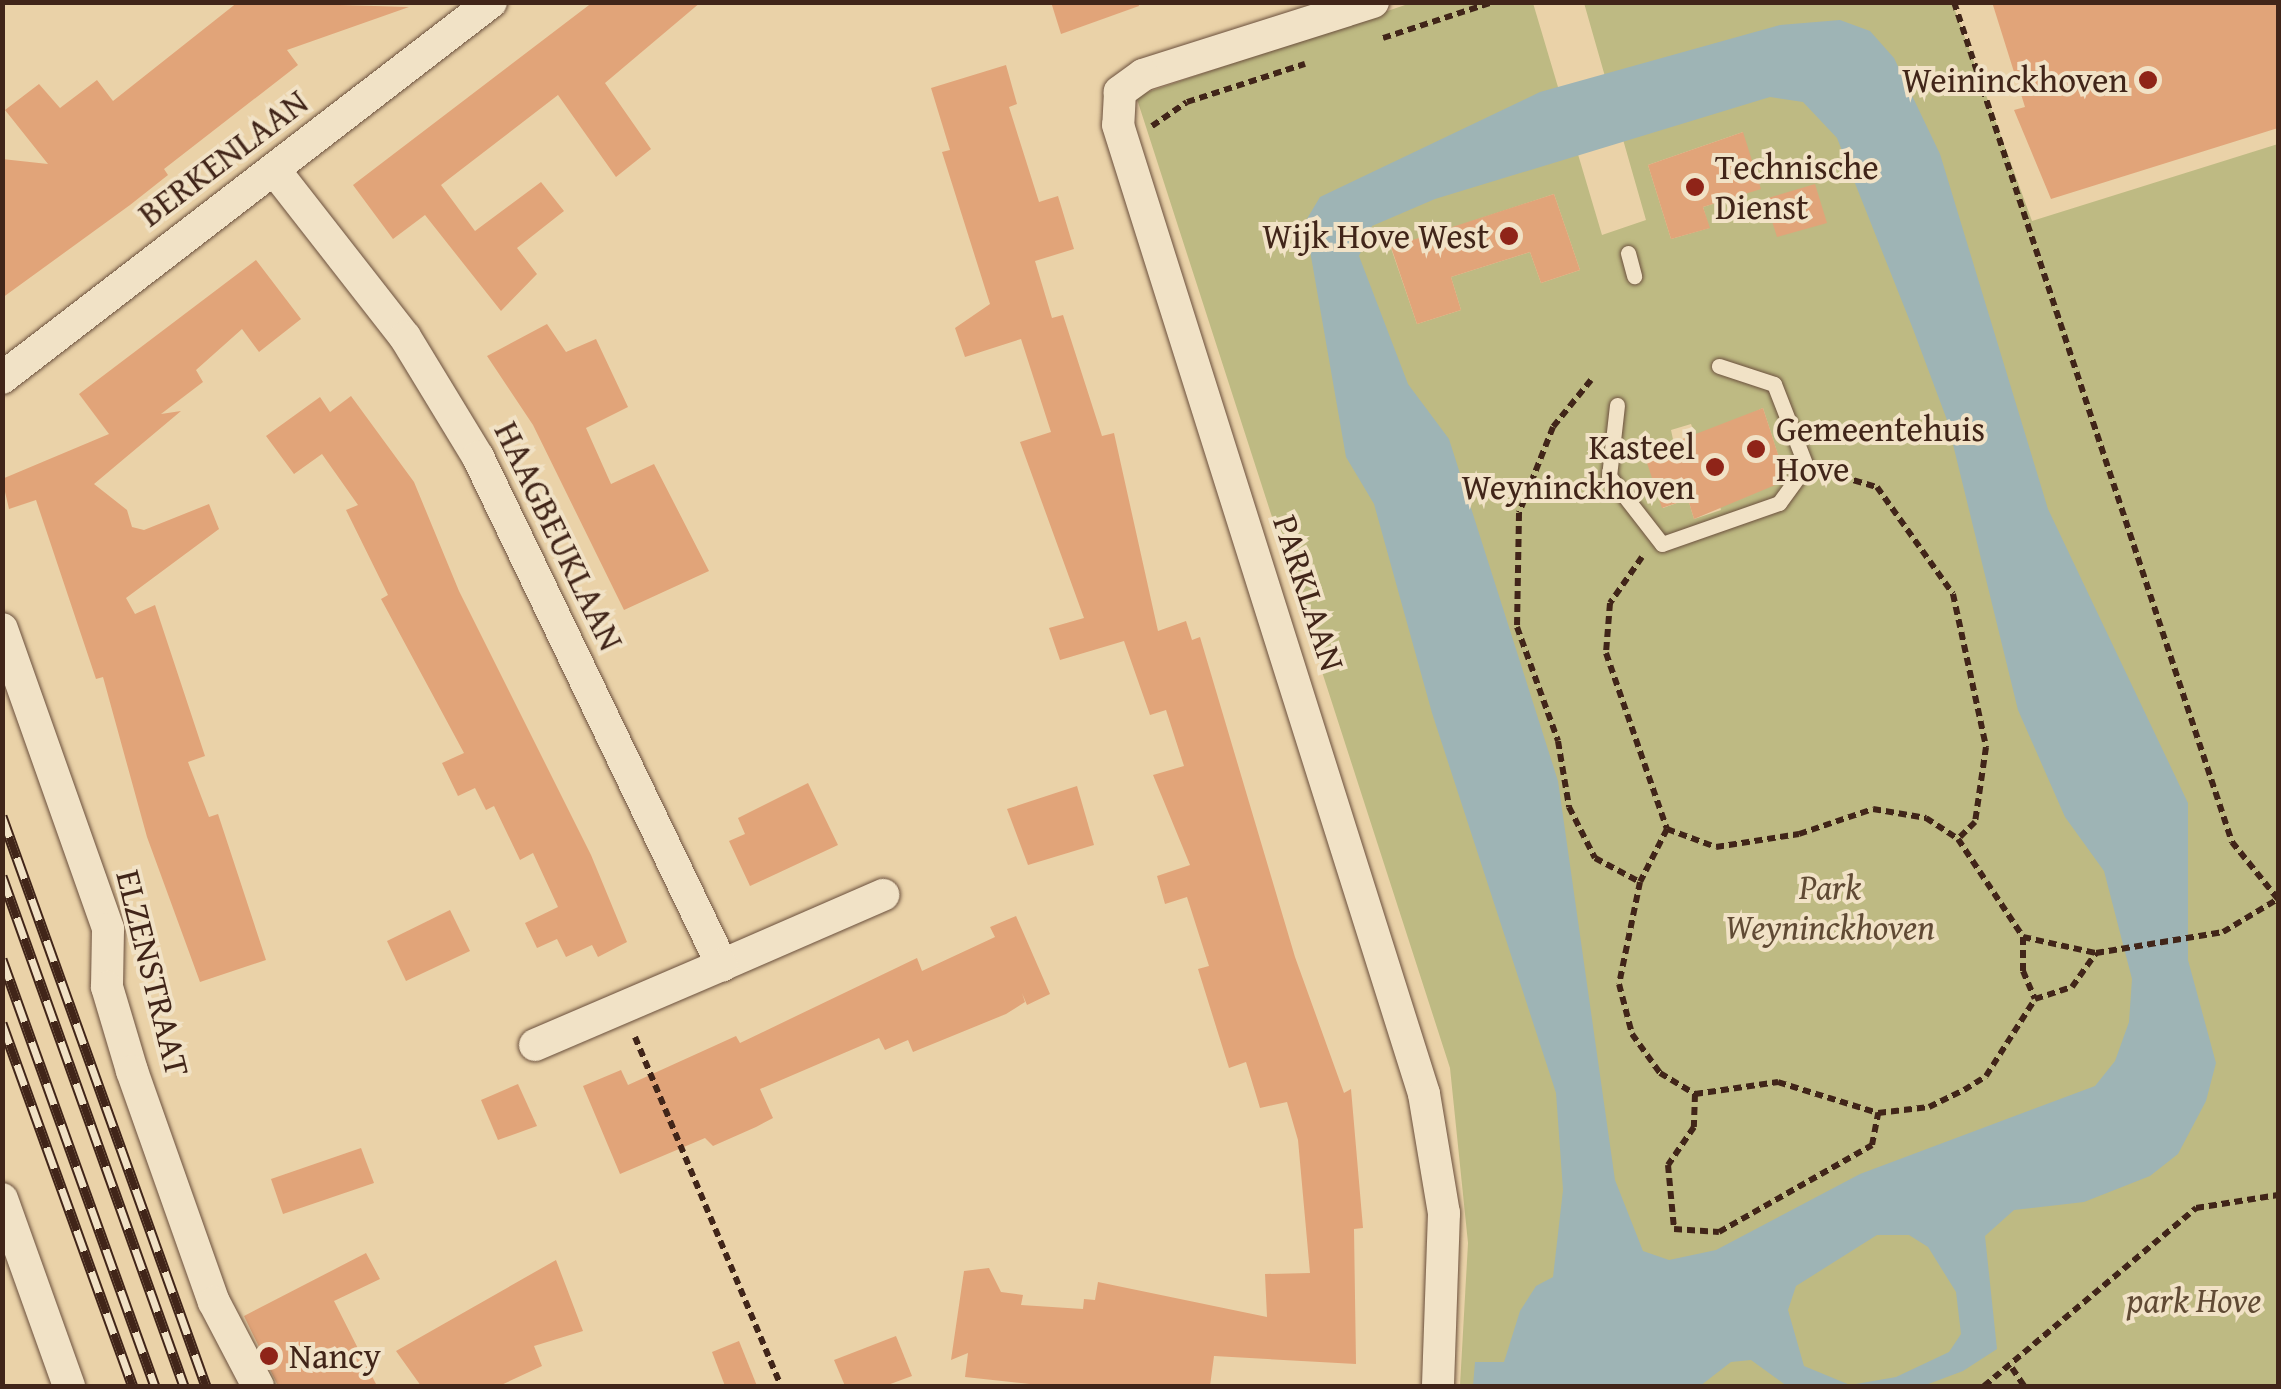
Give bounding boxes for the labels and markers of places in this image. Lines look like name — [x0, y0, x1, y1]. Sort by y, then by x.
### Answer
place label: Weininckhoven — [1902, 59, 2128, 101]
marker: Weininckhoven — [2137, 69, 2159, 91]
place label: Technische Dienst — [1715, 146, 1879, 228]
marker: Technische Dienst — [1684, 176, 1706, 198]
place label: Wijk Hove West — [1262, 215, 1489, 257]
marker: Wijk Hove West — [1498, 225, 1520, 247]
place label: Gemeentehuis Hove — [1776, 408, 1985, 490]
place label: Kasteel Weyninckhoven — [1461, 426, 1695, 508]
marker: Gemeentehuis Hove — [1745, 438, 1767, 460]
marker: Kasteel Weyninckhoven — [1704, 456, 1726, 478]
place label: Nancy — [289, 1335, 381, 1377]
marker: Nancy — [258, 1345, 280, 1367]

